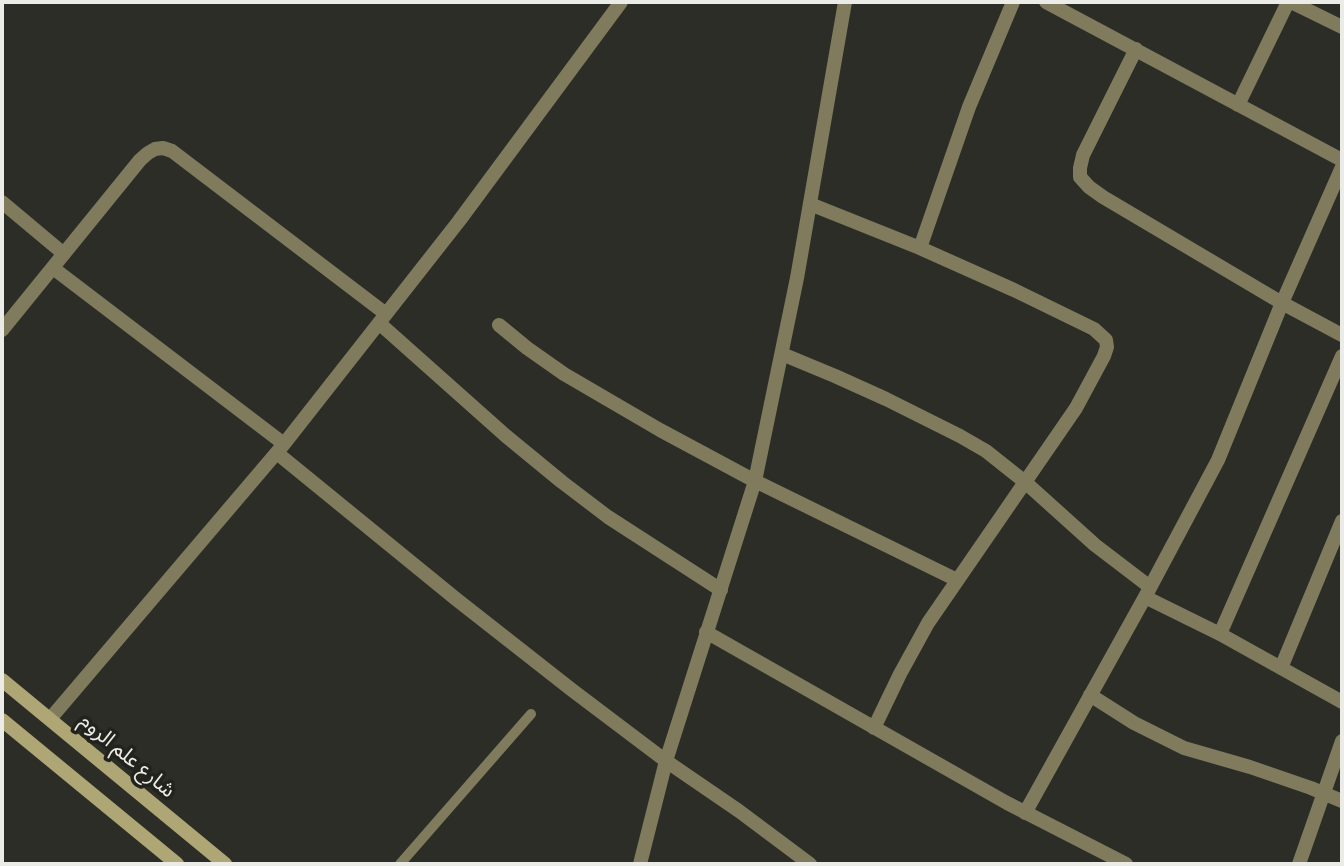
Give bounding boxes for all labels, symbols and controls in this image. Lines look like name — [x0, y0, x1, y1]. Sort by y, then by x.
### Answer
street label: شارع علم الروم — [74, 709, 180, 803]

